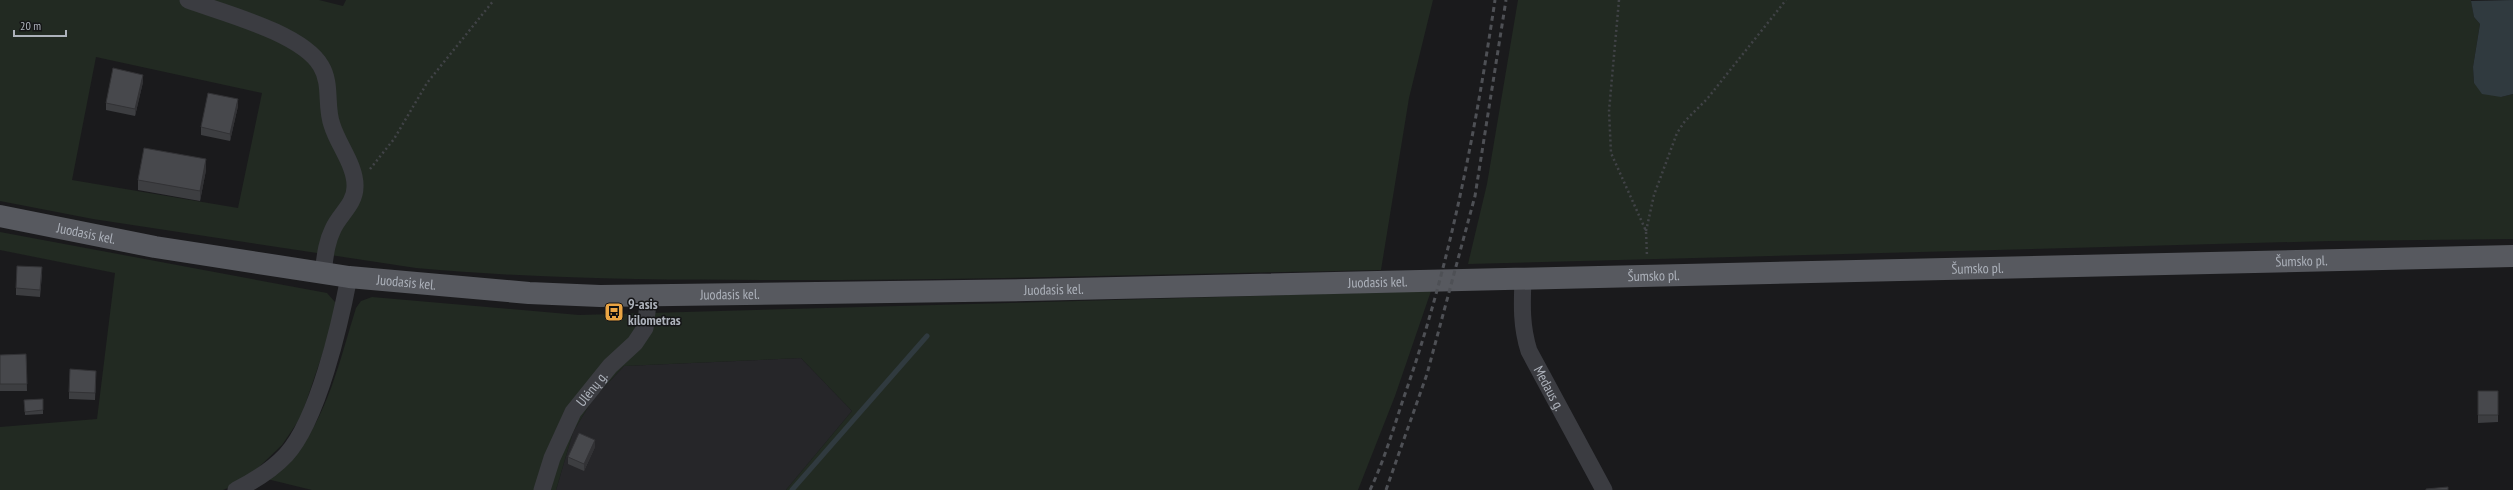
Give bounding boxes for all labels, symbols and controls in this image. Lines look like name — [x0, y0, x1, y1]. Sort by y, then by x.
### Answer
scale bar — [14, 12, 66, 38]
text: 20 m — [20, 18, 41, 33]
street label: Juodasis kel. — [54, 218, 117, 248]
street label: Šumsko pl. — [2275, 251, 2328, 270]
street label: Šumsko pl. — [1951, 259, 2004, 278]
street label: Šumsko pl. — [1627, 266, 1680, 285]
street label: Juodasis kel. — [375, 270, 437, 294]
street label: Juodasis kel. — [1347, 272, 1408, 292]
street label: Juodasis kel. — [1023, 280, 1084, 299]
street label: Juodasis kel. — [699, 285, 760, 304]
place label: 9-asis kilometras — [628, 295, 681, 329]
bus stop icon: 9-asis kilometras — [603, 301, 625, 323]
street label: Medaus g. — [1530, 363, 1569, 414]
street label: Ulėnų g. — [572, 367, 611, 410]

